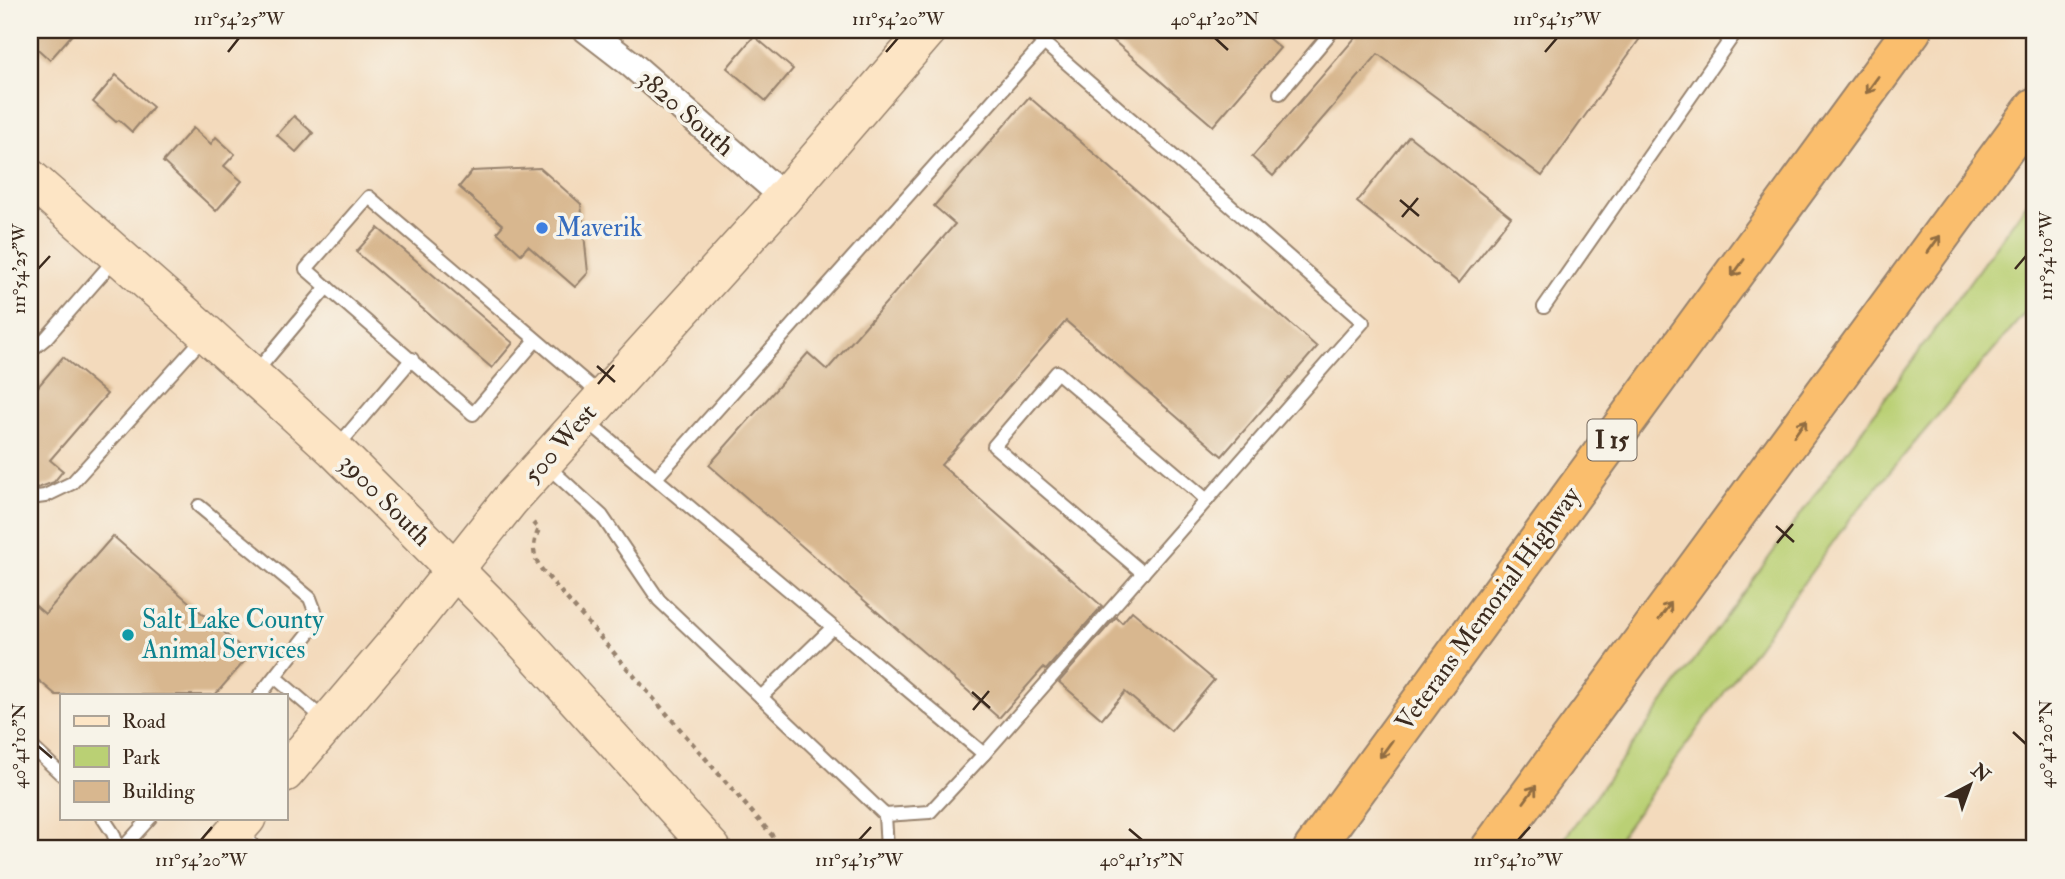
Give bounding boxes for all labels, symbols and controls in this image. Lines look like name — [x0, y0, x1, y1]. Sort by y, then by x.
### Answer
text: 111°54'25"W — [194, 8, 285, 31]
text: 111°54'20"W — [852, 8, 945, 31]
text: 40°41'20"N — [1171, 8, 1259, 31]
text: 111°54'15"W — [1513, 8, 1602, 31]
street label: 3820 South — [632, 63, 741, 164]
one-way arrow — [1865, 75, 1879, 94]
text: 111°54'10"W — [2035, 211, 2058, 301]
place label: Maverik — [556, 212, 643, 244]
marker: Maverik — [534, 220, 550, 236]
text: 111°54'25"W — [8, 223, 31, 314]
one-way arrow — [1927, 235, 1941, 254]
one-way arrow — [1730, 259, 1745, 277]
street label: 500 West — [517, 397, 603, 491]
road number: I 15 — [1588, 419, 1636, 460]
one-way arrow — [1792, 419, 1807, 437]
street label: 3900 South — [332, 447, 438, 553]
street label: Veterans Memorial Highway — [1389, 480, 1588, 737]
one-way arrow — [1658, 602, 1672, 621]
place label: Salt Lake County Animal Services — [141, 604, 324, 666]
marker: Salt Lake County Animal Services — [120, 627, 136, 643]
legend — [60, 694, 287, 820]
text: 40°41'20"N — [2035, 700, 2058, 788]
text: 40°41'10"N — [8, 703, 31, 789]
text: Road — [122, 708, 167, 735]
one-way arrow — [1379, 739, 1394, 758]
text: Park — [122, 744, 160, 771]
north arrow — [1936, 750, 2006, 820]
text: N — [1965, 758, 1996, 788]
text: Building — [122, 778, 195, 805]
one-way arrow — [1523, 785, 1537, 804]
text: 111°54'20"W — [155, 849, 248, 872]
text: 111°54'15"W — [815, 849, 904, 872]
text: 40°41'15"N — [1100, 849, 1184, 872]
text: 111°54'10"W — [1473, 849, 1563, 872]

